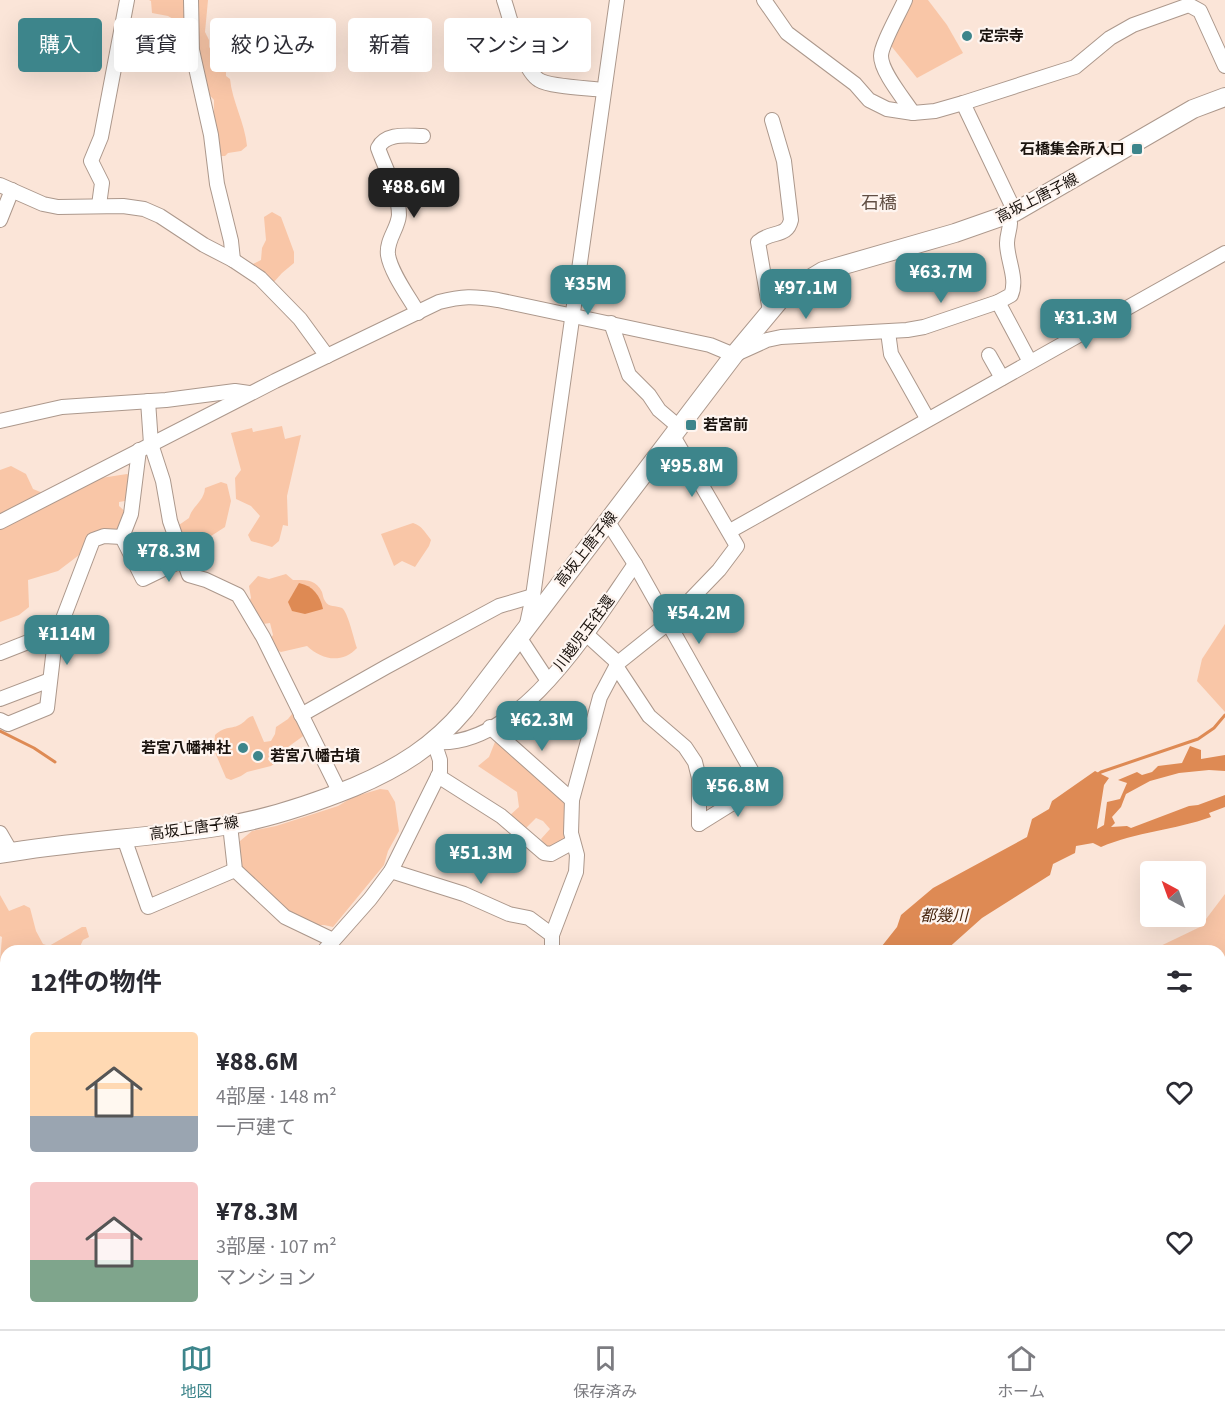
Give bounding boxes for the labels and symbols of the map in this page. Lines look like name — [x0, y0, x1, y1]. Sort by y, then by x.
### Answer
place label: 定宗寺 — [979, 26, 1024, 47]
marker: 定宗寺 — [960, 29, 974, 43]
place label: 石橋集会所入口 — [1020, 139, 1125, 160]
marker: 石橋集会所入口 — [1130, 142, 1144, 156]
pin: ¥88.6M — [365, 168, 463, 219]
street label: 高坂上唐子線 — [992, 169, 1082, 228]
district label: 石橋 — [861, 191, 897, 216]
pin: ¥63.7M — [892, 253, 990, 304]
pin: ¥35M — [552, 265, 624, 316]
pin: ¥97.1M — [757, 269, 855, 320]
pin: ¥31.3M — [1037, 299, 1135, 350]
place label: 若宮前 — [703, 415, 748, 436]
marker: 若宮前 — [684, 418, 698, 432]
pin: ¥95.8M — [643, 447, 741, 498]
street label: 高坂上唐子線 — [550, 507, 622, 591]
pin: ¥78.3M — [120, 532, 218, 583]
street label: 川越児玉往還 — [549, 591, 620, 676]
pin: ¥54.2M — [650, 594, 748, 645]
pin: ¥114M — [25, 615, 109, 666]
pin: ¥62.3M — [493, 701, 591, 752]
place label: 若宮八幡神社 — [141, 738, 231, 759]
marker: 若宮八幡神社 — [236, 741, 250, 755]
place label: 若宮八幡古墳 — [270, 746, 360, 767]
marker: 若宮八幡古墳 — [251, 749, 265, 763]
pin: ¥56.8M — [689, 767, 787, 818]
street label: 高坂上唐子線 — [148, 812, 240, 845]
pin: ¥51.3M — [432, 834, 530, 885]
north arrow — [1140, 861, 1206, 927]
water label: 都幾川 — [920, 905, 970, 927]

